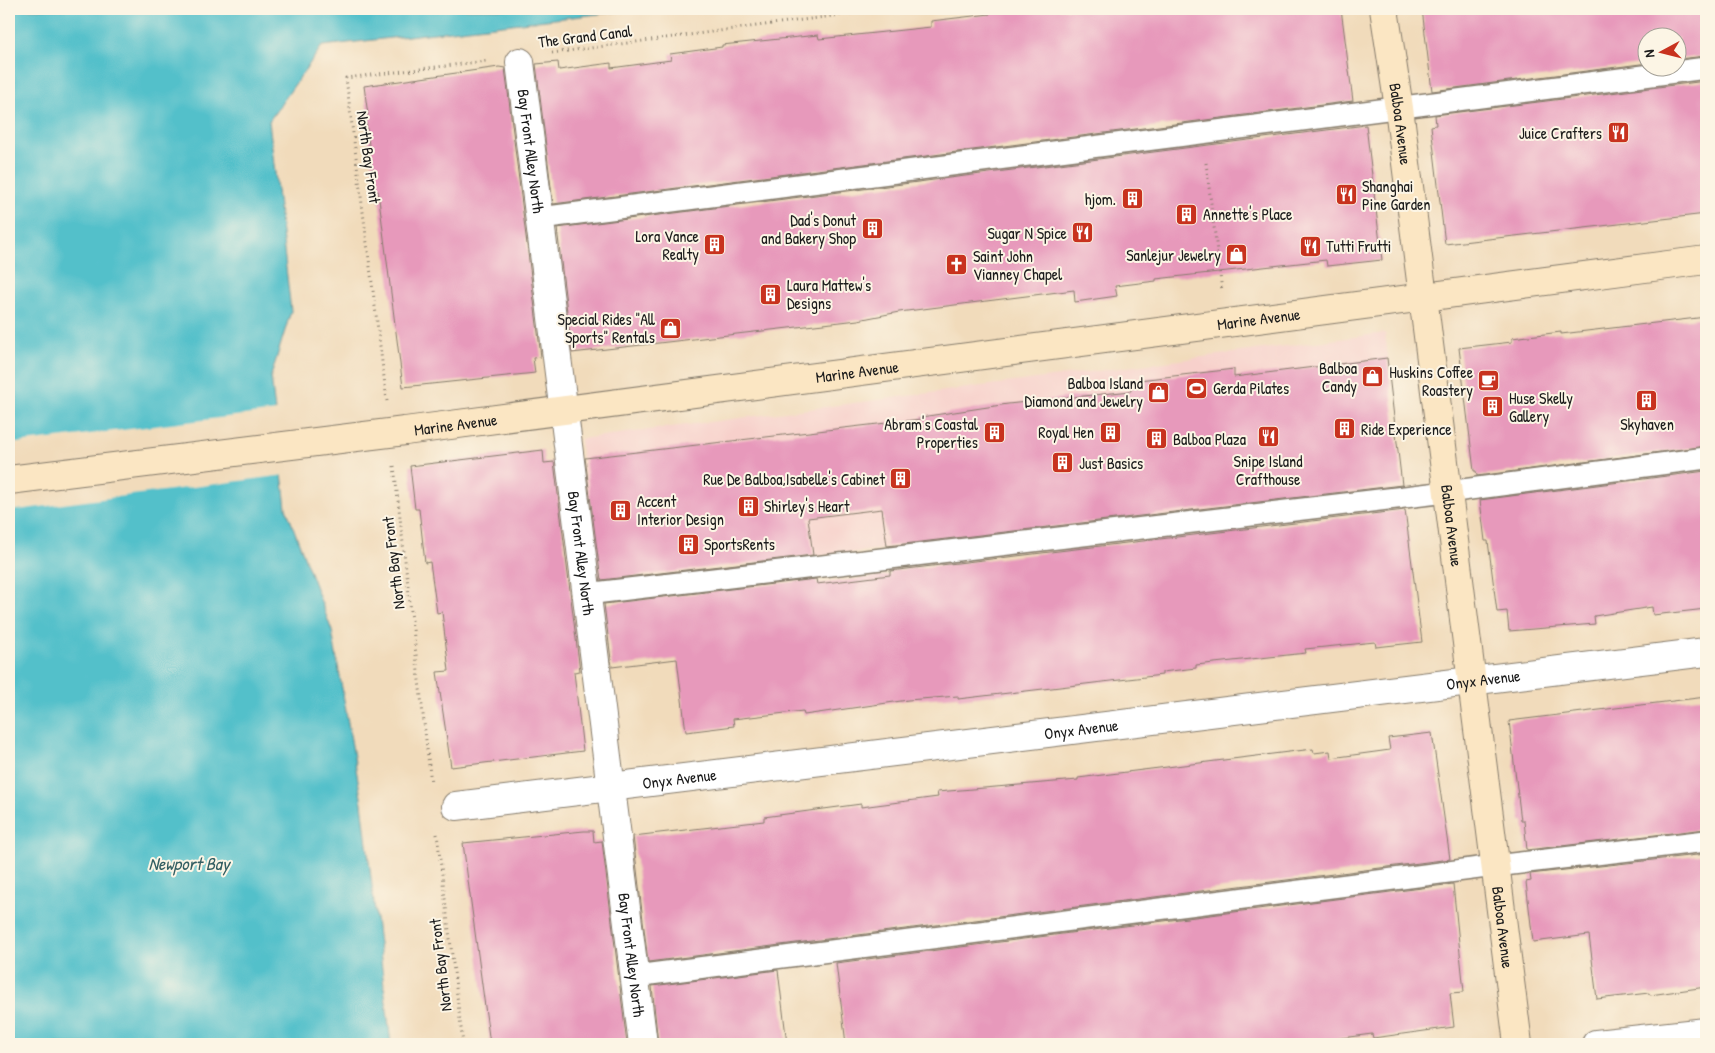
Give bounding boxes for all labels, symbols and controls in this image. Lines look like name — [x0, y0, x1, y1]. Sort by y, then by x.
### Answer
street label: The Grand Canal — [537, 19, 634, 53]
north arrow — [1638, 28, 1688, 78]
text: N — [1639, 48, 1658, 59]
street label: Balboa Avenue — [1384, 81, 1417, 167]
street label: Bay Front Alley North — [513, 88, 550, 215]
street label: North Bay Front — [352, 109, 386, 205]
restaurant icon: Juice Crafters — [1606, 121, 1630, 145]
place label: Juice Crafters — [1519, 122, 1602, 144]
place label: Shanghai Pine Garden — [1362, 175, 1431, 215]
restaurant icon: Shanghai Pine Garden — [1334, 183, 1358, 207]
building icon: hjom. — [1120, 187, 1144, 211]
place label: hjom. — [1085, 188, 1116, 210]
building icon: Annette's Place — [1175, 202, 1199, 226]
place label: Annette's Place — [1203, 203, 1293, 225]
place label: Dad's Donut and Bakery Shop — [761, 209, 856, 249]
building icon: Dad's Donut and Bakery Shop — [860, 217, 884, 241]
restaurant icon: Sugar N Spice — [1071, 221, 1095, 245]
place label: Sugar N Spice — [987, 222, 1068, 244]
place label: Lora Vance Realty — [635, 225, 700, 265]
building icon: Lora Vance Realty — [703, 233, 727, 257]
restaurant icon: Tutti Frutti — [1298, 234, 1322, 258]
place label: Tutti Frutti — [1326, 235, 1391, 257]
shop icon: Sanlejur Jewelry — [1225, 243, 1249, 267]
place label: Sanlejur Jewelry — [1126, 244, 1221, 266]
place label: Saint John Vianney Chapel — [973, 245, 1063, 285]
church icon: Saint John Vianney Chapel — [945, 253, 969, 277]
place label: Laura Mattew's Designs — [787, 274, 871, 314]
building icon: Laura Mattew's Designs — [759, 282, 783, 306]
street label: Marine Avenue — [1216, 302, 1302, 335]
place label: Special Rides "All Sports" Rentals — [558, 308, 655, 348]
shop icon: Special Rides "All Sports" Rentals — [659, 316, 683, 340]
street label: Marine Avenue — [814, 355, 901, 388]
place label: Balboa Candy — [1319, 357, 1357, 397]
place label: Huskins Coffee Roastery — [1389, 361, 1474, 401]
shop icon: Balboa Candy — [1361, 365, 1385, 389]
cafe icon: Huskins Coffee Roastery — [1477, 369, 1501, 393]
place label: Balboa Island Diamond and Jewelry — [1024, 372, 1143, 412]
sports icon: Gerda Pilates — [1185, 376, 1209, 400]
place label: Gerda Pilates — [1213, 377, 1289, 399]
shop icon: Balboa Island Diamond and Jewelry — [1147, 380, 1171, 404]
place label: Huse Skelly Gallery — [1509, 387, 1573, 427]
building icon: Skyhaven — [1635, 388, 1659, 412]
building icon: Huse Skelly Gallery — [1481, 395, 1505, 419]
street label: Marine Avenue — [413, 408, 499, 441]
place label: Abram's Coastal Properties — [884, 413, 979, 453]
place label: Skyhaven — [1620, 413, 1674, 435]
building icon: Ride Experience — [1333, 417, 1357, 441]
place label: Ride Experience — [1361, 418, 1452, 440]
building icon: Royal Hen — [1098, 420, 1122, 444]
building icon: Abram's Coastal Properties — [982, 421, 1006, 445]
place label: Royal Hen — [1038, 421, 1094, 443]
restaurant icon: Snipe Island Crafthouse — [1256, 425, 1280, 449]
building icon: Balboa Plaza — [1145, 427, 1169, 451]
place label: Balboa Plaza — [1173, 428, 1246, 450]
place label: Snipe Island Crafthouse — [1234, 450, 1302, 490]
building icon: Just Basics — [1051, 451, 1075, 475]
place label: Just Basics — [1079, 452, 1143, 474]
building icon: Rue De Balboa,Isabelle's Cabinet — [889, 467, 913, 491]
place label: Rue De Balboa,Isabelle's Cabinet — [703, 468, 885, 490]
street label: Balboa Avenue — [1436, 483, 1468, 568]
street label: Bay Front Alley North — [563, 490, 600, 617]
place label: Accent Interior Design — [637, 490, 724, 530]
building icon: Shirley's Heart — [736, 494, 760, 518]
place label: Shirley's Heart — [764, 495, 850, 517]
building icon: Accent Interior Design — [609, 498, 633, 522]
street label: North Bay Front — [376, 515, 410, 611]
building icon: SportsRents — [676, 532, 700, 556]
place label: SportsRents — [704, 533, 775, 555]
street label: Onyx Avenue — [1445, 664, 1522, 695]
street label: Onyx Avenue — [1043, 713, 1120, 744]
street label: Onyx Avenue — [641, 763, 718, 794]
water label: Newport Bay — [148, 851, 232, 876]
street label: Balboa Avenue — [1487, 885, 1519, 970]
street label: Bay Front Alley North — [613, 892, 651, 1019]
street label: North Bay Front — [423, 917, 457, 1013]

